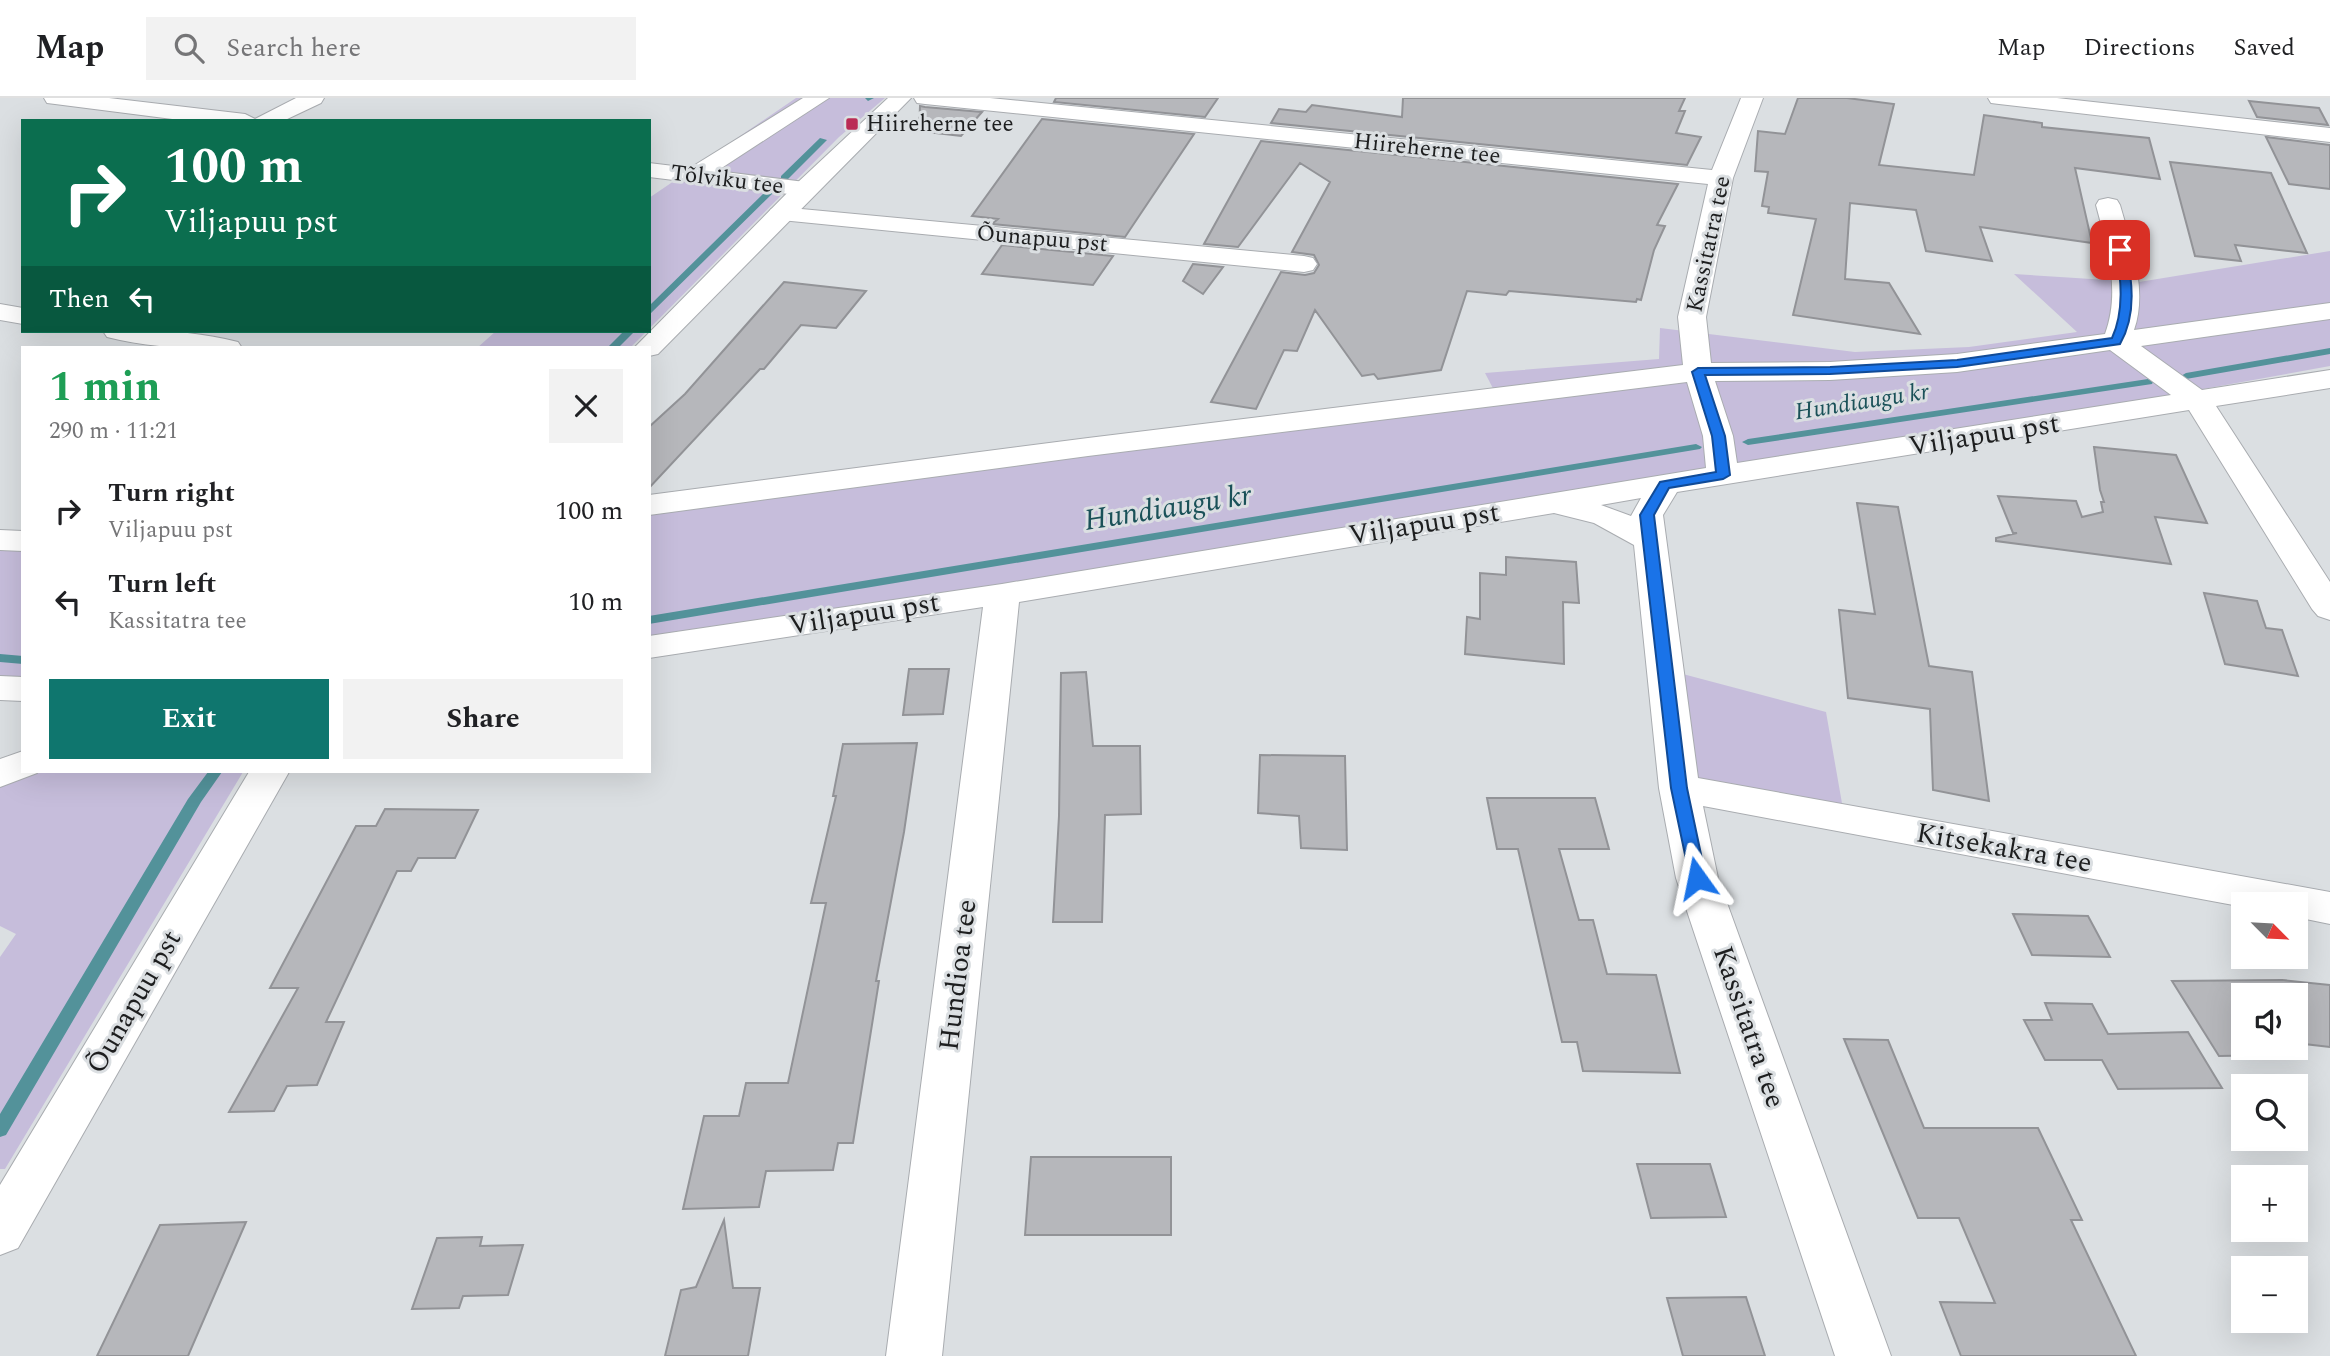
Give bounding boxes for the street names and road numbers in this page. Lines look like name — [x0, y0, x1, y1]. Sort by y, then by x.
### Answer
street label: Hiireherne tee — [1352, 124, 1502, 174]
street label: Tõlviku tee — [669, 156, 785, 204]
street label: Kassitatra tee — [1677, 173, 1741, 315]
street label: Õunapuu pst — [975, 216, 1109, 262]
street label: Viljapuu pst — [1906, 402, 2063, 468]
street label: Viljapuu pst — [1346, 491, 1503, 557]
street label: Viljapuu pst — [786, 581, 943, 647]
street label: Kitsekakra tee — [1913, 811, 2095, 885]
street label: Hundioa tee — [927, 897, 989, 1053]
street label: Õunapuu pst — [75, 922, 193, 1082]
street label: Kassitatra tee — [1701, 940, 1797, 1114]

